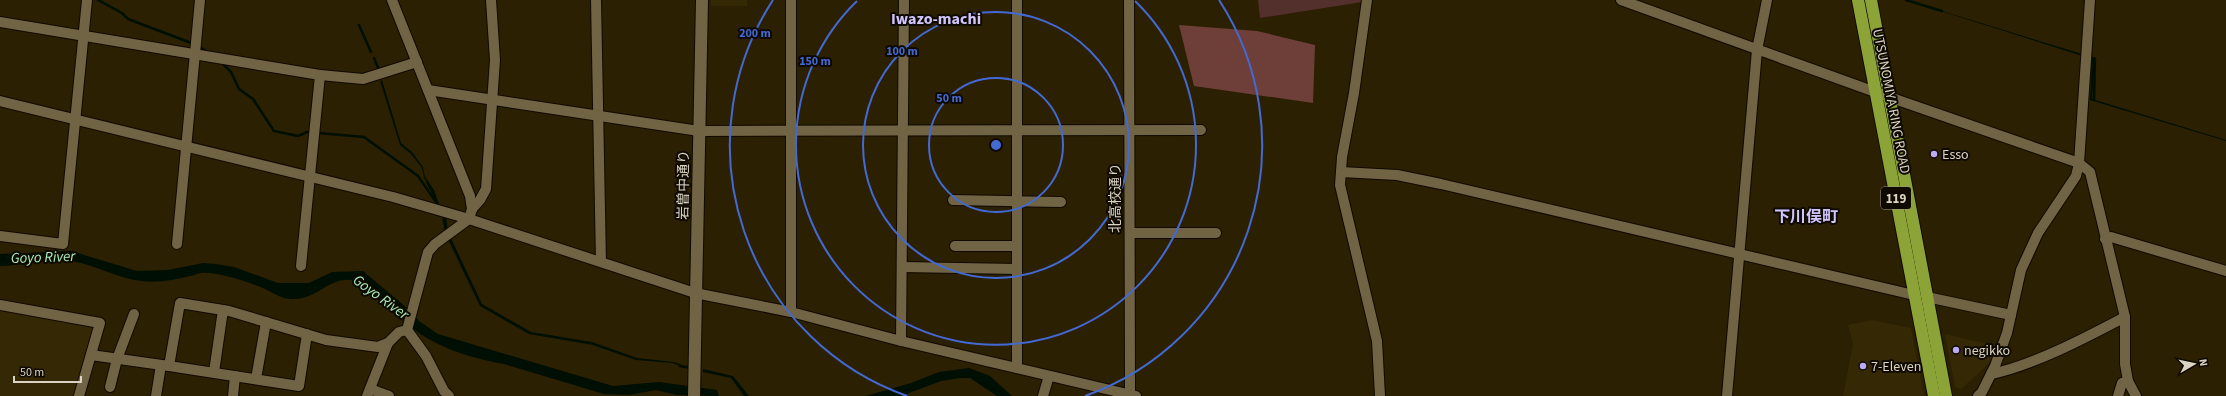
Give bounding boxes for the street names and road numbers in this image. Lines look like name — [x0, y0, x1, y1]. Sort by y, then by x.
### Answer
street label: UTSUNOMIYA RING ROAD — [1867, 27, 1915, 175]
street label: 岩曽中通り — [673, 150, 695, 220]
street label: 北高校通り — [1106, 163, 1126, 233]
road number: 119 — [1881, 187, 1911, 209]

